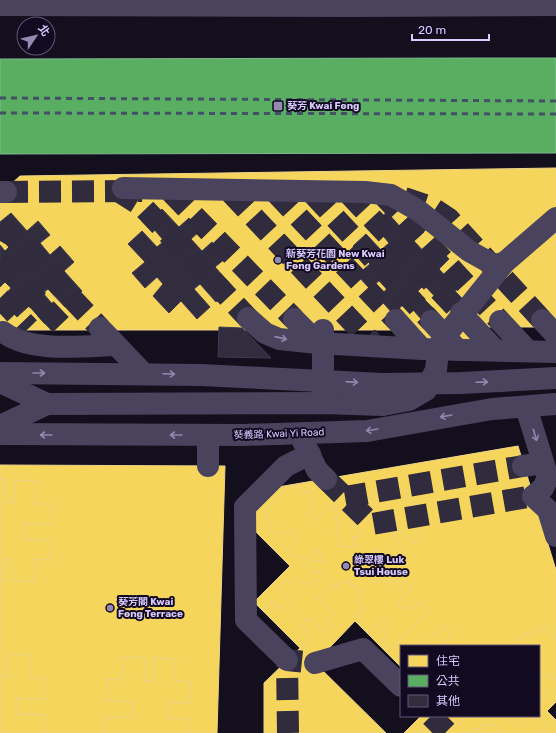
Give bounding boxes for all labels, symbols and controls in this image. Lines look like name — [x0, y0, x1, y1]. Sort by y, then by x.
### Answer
north arrow — [16, 16, 56, 56]
scale bar — [412, 16, 489, 42]
text: 北 — [35, 22, 52, 39]
text: 20 m — [418, 23, 446, 37]
marker: 葵芳 Kwai Fong — [272, 100, 284, 112]
place label: 葵芳 Kwai Fong — [287, 100, 359, 112]
place label: 新葵芳花園 New Kwai Fong Gardens — [286, 248, 385, 272]
marker: 新葵芳花園 New Kwai Fong Gardens — [273, 255, 283, 265]
one-way arrow — [274, 335, 287, 343]
one-way arrow — [32, 369, 45, 377]
one-way arrow — [162, 370, 175, 378]
one-way arrow — [345, 379, 358, 386]
one-way arrow — [475, 379, 488, 386]
one-way arrow — [440, 413, 453, 421]
street label: 葵義路 Kwai Yi Road — [233, 426, 325, 442]
one-way arrow — [366, 426, 379, 434]
one-way arrow — [532, 428, 539, 441]
one-way arrow — [40, 431, 53, 439]
one-way arrow — [170, 431, 183, 439]
place label: 綠翠樓 Luk Tsui House — [354, 554, 408, 578]
marker: 綠翠樓 Luk Tsui House — [341, 561, 351, 571]
place label: 葵芳閣 Kwai Fong Terrace — [118, 596, 183, 620]
marker: 葵芳閣 Kwai Fong Terrace — [105, 603, 115, 613]
legend — [400, 645, 540, 717]
text: 住宅 — [436, 654, 460, 668]
text: 公共 — [436, 674, 460, 688]
text: 其他 — [436, 694, 460, 708]

